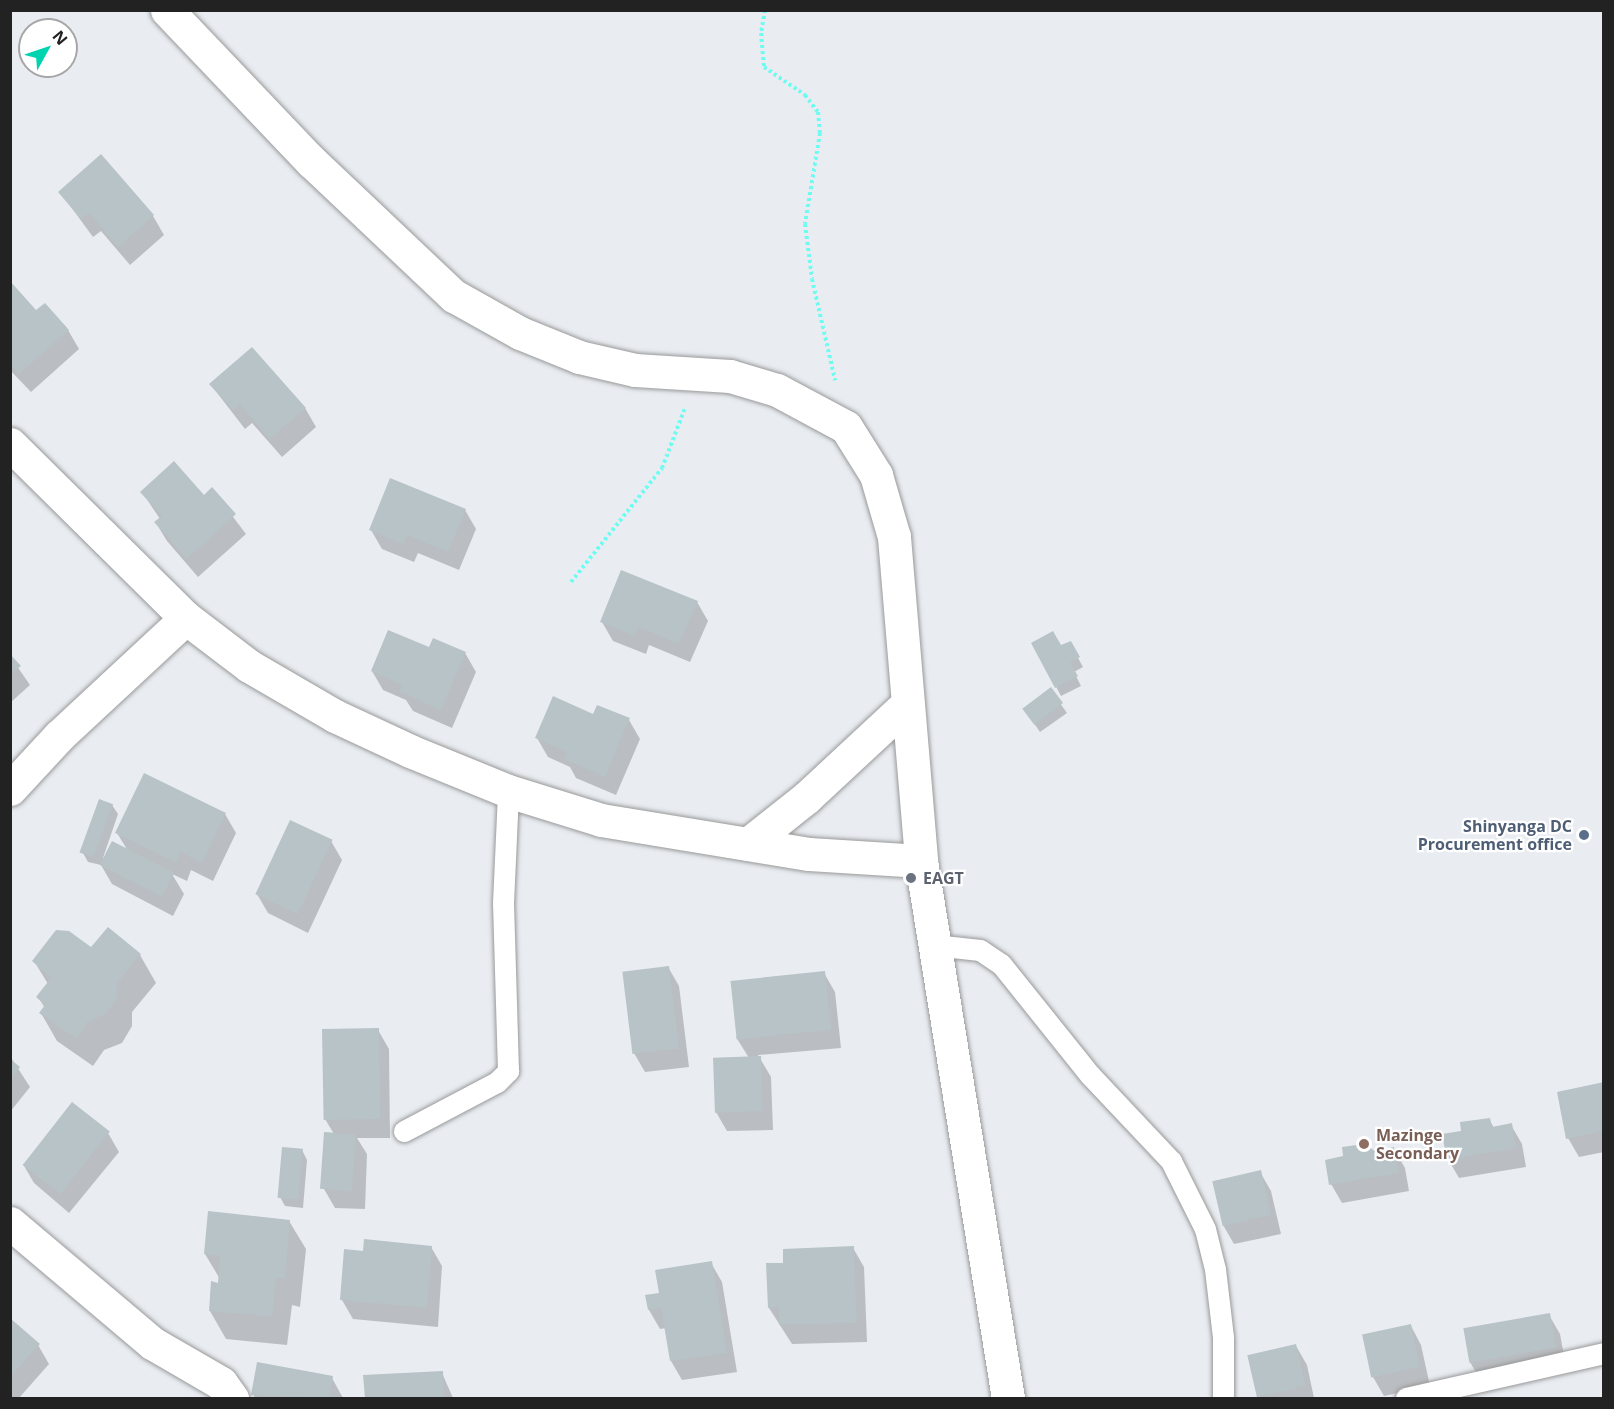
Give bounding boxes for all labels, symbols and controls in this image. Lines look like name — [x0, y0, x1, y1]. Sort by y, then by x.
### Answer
north arrow — [18, 18, 78, 78]
text: N — [48, 26, 73, 50]
place label: Shinyanga DC Procurement office — [1418, 816, 1572, 854]
marker: Shinyanga DC Procurement office — [1577, 828, 1591, 842]
place label: EAGT — [923, 868, 964, 888]
marker: EAGT — [904, 871, 918, 885]
place label: Mazinge Secondary — [1376, 1125, 1459, 1163]
marker: Mazinge Secondary — [1357, 1137, 1371, 1151]

